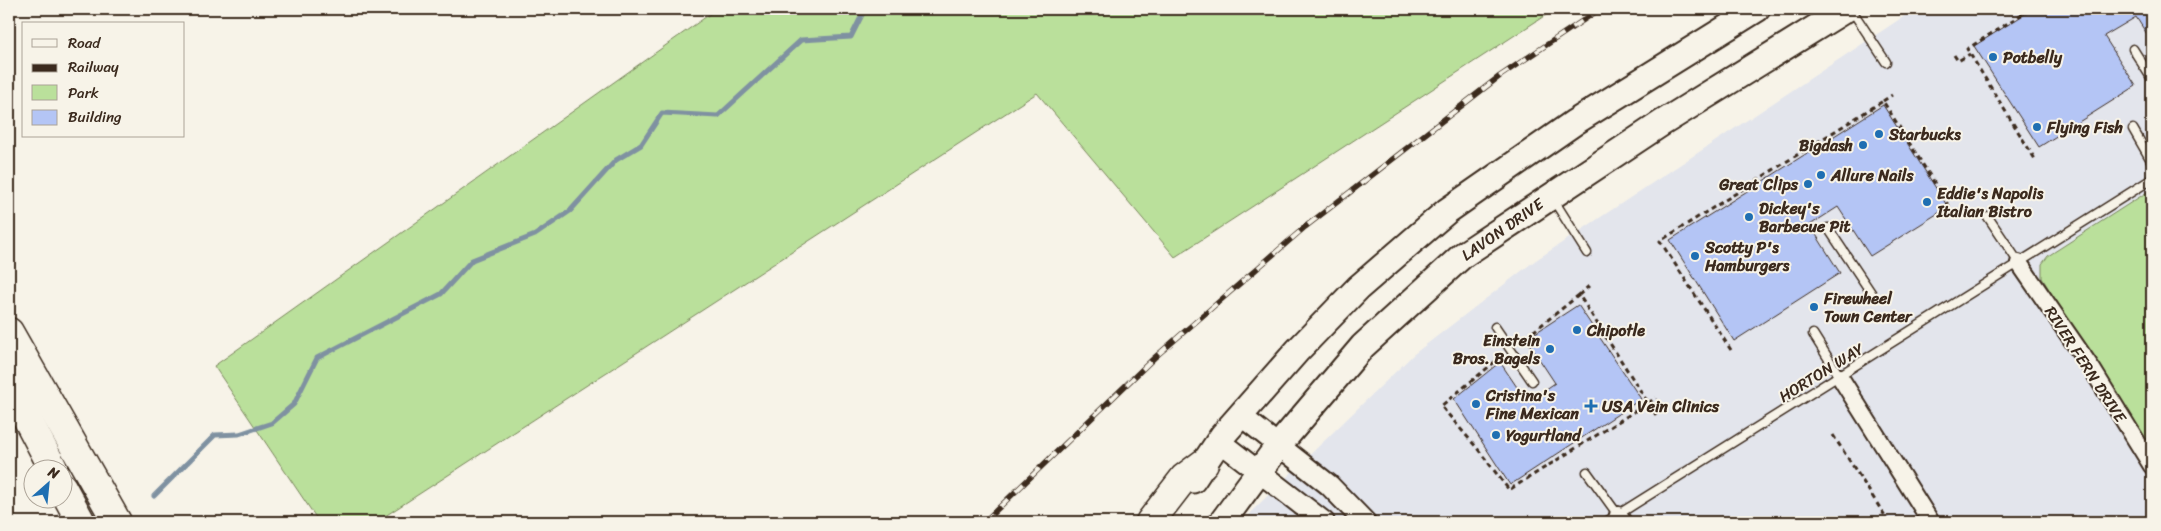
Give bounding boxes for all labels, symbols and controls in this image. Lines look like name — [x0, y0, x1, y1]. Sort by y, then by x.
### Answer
legend — [22, 22, 185, 138]
text: Road — [68, 30, 101, 56]
place label: Potbelly — [2003, 43, 2063, 72]
marker: Potbelly — [1987, 51, 1999, 63]
text: Railway — [68, 54, 119, 80]
text: Park — [68, 80, 99, 106]
text: Building — [68, 104, 122, 130]
place label: Flying Fish — [2046, 113, 2123, 142]
place label: Starbucks — [1888, 120, 1961, 149]
marker: Flying Fish — [2031, 121, 2043, 133]
marker: Starbucks — [1873, 128, 1885, 140]
place label: Bigdash — [1799, 131, 1854, 160]
marker: Bigdash — [1857, 139, 1869, 151]
place label: Allure Nails — [1830, 161, 1914, 190]
marker: Allure Nails — [1815, 169, 1827, 181]
place label: Great Clips — [1718, 170, 1799, 199]
marker: Great Clips — [1802, 178, 1814, 190]
place label: Eddie's Napolis Italian Bistro — [1936, 179, 2044, 226]
street label: LAVON DRIVE — [1455, 189, 1551, 269]
place label: Dickey's Barbecue Pit — [1759, 194, 1851, 241]
marker: Eddie's Napolis Italian Bistro — [1921, 196, 1933, 208]
marker: Dickey's Barbecue Pit — [1743, 211, 1755, 223]
place label: Scotty P's Hamburgers — [1704, 233, 1790, 280]
marker: Scotty P's Hamburgers — [1689, 250, 1701, 262]
place label: Firewheel Town Center — [1823, 284, 1913, 331]
street label: RIVER FERN DRIVE — [2037, 300, 2135, 430]
marker: Firewheel Town Center — [1808, 301, 1820, 313]
place label: Chipotle — [1586, 316, 1645, 345]
marker: Chipotle — [1571, 324, 1583, 336]
place label: Einstein Bros. Bagels — [1453, 326, 1541, 373]
street label: HORTON WAY — [1773, 334, 1870, 410]
marker: Einstein Bros. Bagels — [1544, 343, 1556, 355]
place label: Cristina's Fine Mexican — [1485, 381, 1579, 428]
place label: USA Vein Clinics — [1602, 392, 1720, 421]
marker: Cristina's Fine Mexican — [1470, 398, 1482, 410]
marker: USA Vein Clinics — [1584, 399, 1598, 413]
place label: Yogurtland — [1506, 421, 1582, 450]
marker: Yogurtland — [1490, 429, 1502, 441]
north arrow — [22, 458, 72, 508]
text: N — [43, 459, 64, 486]

